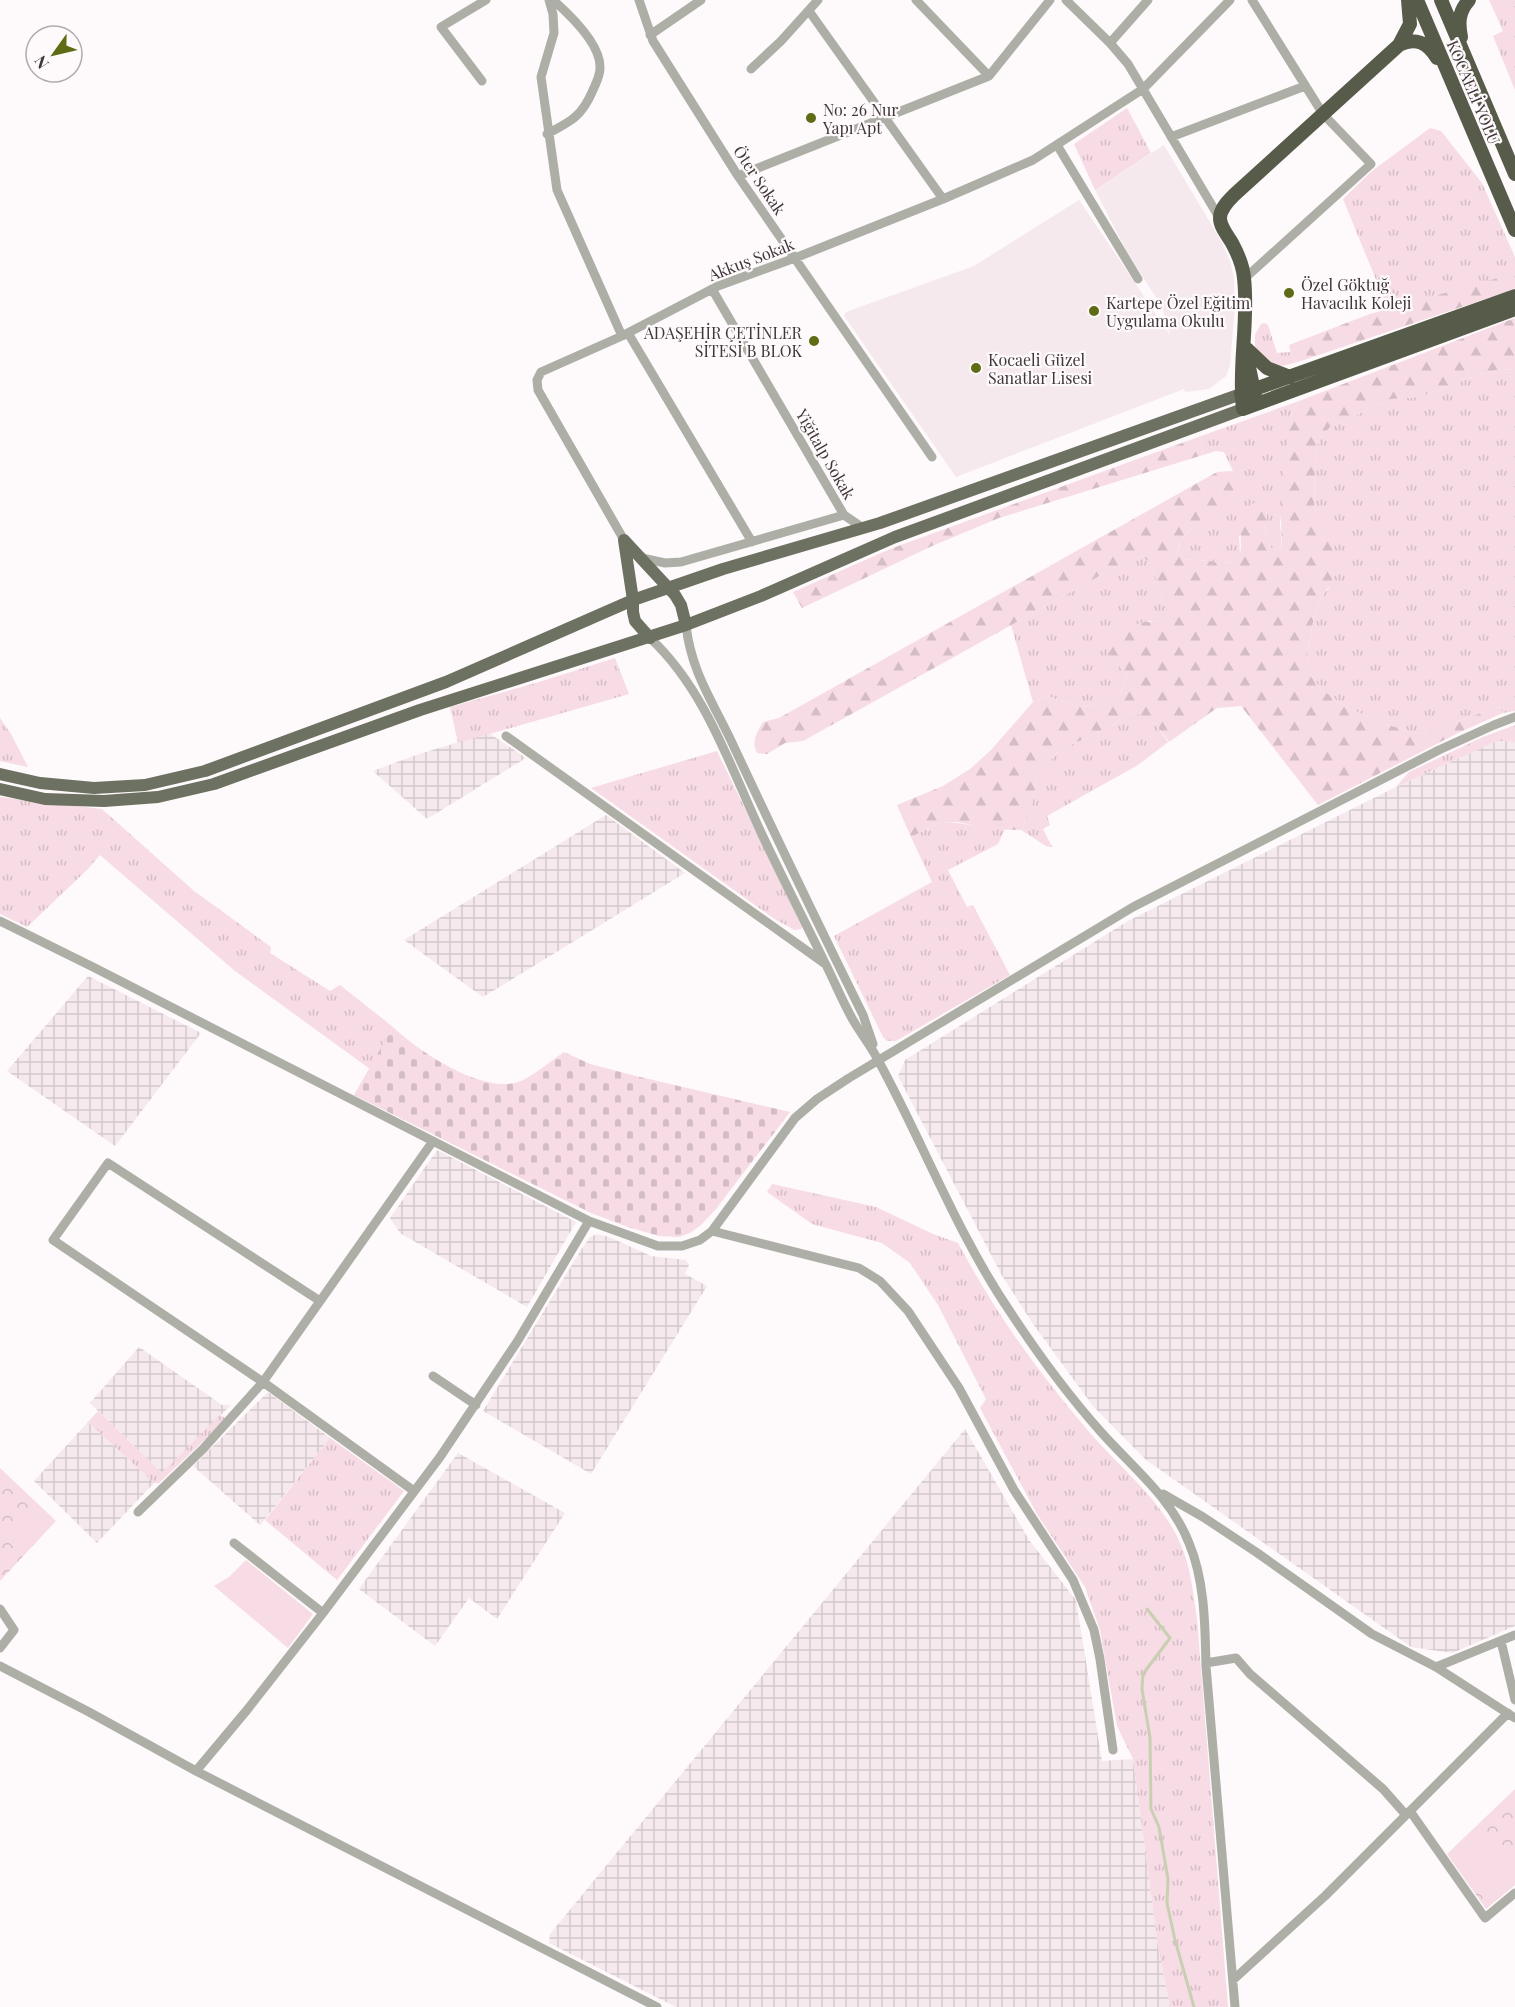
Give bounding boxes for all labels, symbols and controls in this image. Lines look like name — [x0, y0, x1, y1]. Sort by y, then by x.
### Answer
north arrow — [24, 24, 84, 84]
street label: KOCAELİ YOLU — [1443, 37, 1505, 147]
text: N — [29, 52, 53, 73]
place label: No: 26 Nur Yapı Apt — [822, 99, 898, 138]
marker: No: 26 Nur Yapı Apt — [804, 111, 818, 125]
street label: Öter Sokak — [729, 141, 791, 219]
street label: Akkuş Sokak — [704, 233, 797, 285]
place label: Özel Göktuğ Havacılık Koleji — [1301, 274, 1412, 313]
marker: Özel Göktuğ Havacılık Koleji — [1282, 286, 1296, 300]
place label: Kartepe Özel Eğitim Uygulama Okulu — [1106, 292, 1250, 331]
marker: Kartepe Özel Eğitim Uygulama Okulu — [1087, 304, 1101, 318]
place label: ADAŞEHİR ÇETİNLER SİTESİ B BLOK — [643, 322, 803, 361]
marker: ADAŞEHİR ÇETİNLER SİTESİ B BLOK — [807, 334, 821, 348]
place label: Kocaeli Güzel Sanatlar Lisesi — [988, 349, 1093, 388]
marker: Kocaeli Güzel Sanatlar Lisesi — [969, 361, 983, 375]
street label: Yiğitalp Sokak — [791, 404, 860, 503]

